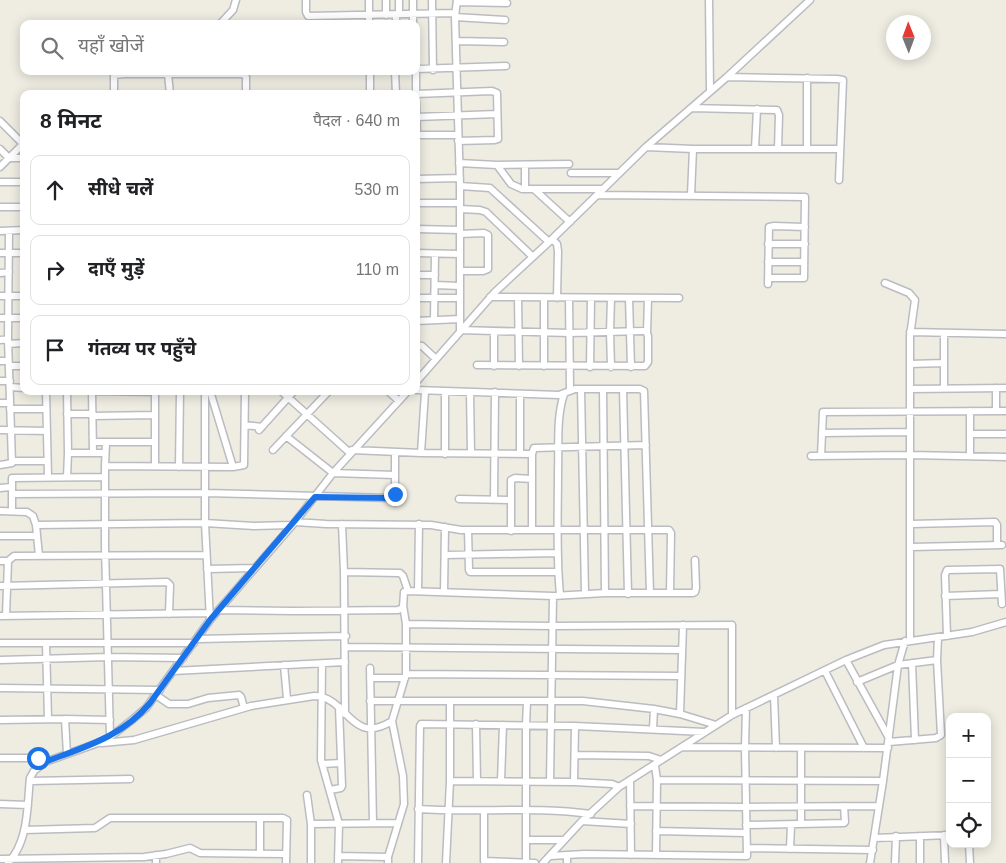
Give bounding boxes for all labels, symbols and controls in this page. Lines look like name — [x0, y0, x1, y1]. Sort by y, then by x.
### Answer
north arrow — [886, 15, 931, 60]
search box — [20, 20, 420, 75]
icon: search — [38, 34, 66, 62]
text: यहाँ खोजें — [78, 35, 144, 56]
text: 8 मिनट — [40, 109, 102, 132]
text: पैदल · 640 m — [313, 112, 400, 129]
icon: ahead — [41, 176, 69, 204]
text: सीधे चलें — [88, 178, 153, 199]
text: 530 m — [355, 181, 399, 198]
icon: right — [41, 256, 69, 284]
text: दाएँ मुड़ें — [88, 258, 144, 279]
text: 110 m — [356, 261, 399, 278]
icon: arrive — [41, 336, 69, 364]
text: गंतव्य पर पहुँचे — [88, 338, 196, 359]
route end — [384, 483, 407, 506]
map controls — [946, 713, 991, 848]
button: + — [946, 713, 991, 758]
route start — [27, 747, 50, 770]
button: − — [946, 758, 991, 803]
button: locate — [946, 803, 991, 848]

